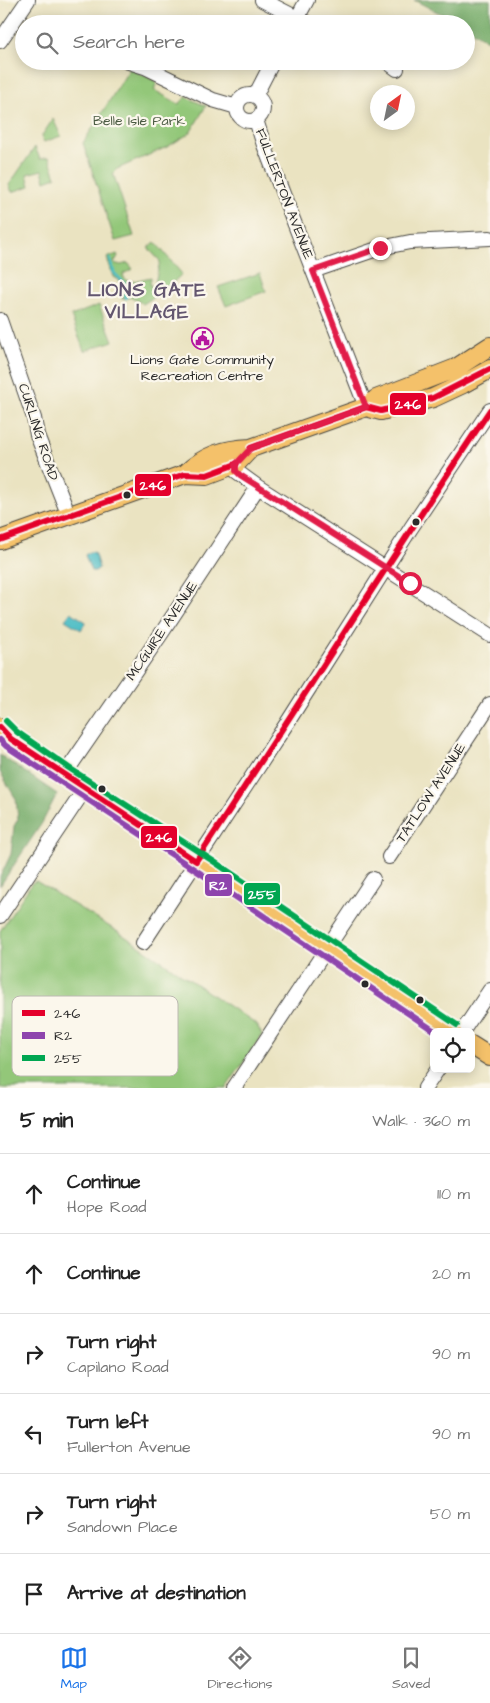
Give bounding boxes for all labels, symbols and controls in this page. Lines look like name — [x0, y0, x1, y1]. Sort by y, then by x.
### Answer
search box — [15, 15, 475, 70]
icon: search — [33, 29, 61, 57]
text: Search here — [73, 29, 185, 56]
north arrow — [370, 85, 415, 130]
park label: Belle Isle Park — [93, 111, 185, 131]
street label: FULLERTON AVENUE — [250, 126, 318, 263]
route end — [369, 237, 392, 260]
district label: LIONS GATE VILLAGE — [88, 277, 206, 326]
public building icon: Lions Gate Community Recreation Centre — [190, 326, 214, 350]
place label: Lions Gate Community Recreation Centre — [130, 350, 274, 386]
street label: CURLING ROAD — [13, 381, 63, 483]
line badge: 246 — [389, 392, 427, 416]
text: 246 — [394, 395, 421, 415]
line badge: 246 — [134, 473, 172, 497]
text: 246 — [139, 476, 166, 496]
unlabelled marker — [122, 490, 132, 500]
unlabelled marker — [411, 517, 421, 527]
route start — [399, 572, 422, 595]
street label: MCGUIRE AVENUE — [121, 577, 203, 685]
street label: TATLOW AVENUE — [391, 739, 471, 847]
unlabelled marker — [97, 784, 107, 794]
line badge: 246 — [140, 825, 178, 849]
text: 246 — [145, 828, 172, 848]
line badge: R2 — [204, 873, 233, 897]
text: R2 — [209, 876, 228, 896]
line badge: 255 — [243, 882, 281, 906]
text: 255 — [247, 885, 277, 905]
unlabelled marker — [360, 979, 370, 989]
unlabelled marker — [415, 995, 425, 1005]
legend — [12, 996, 178, 1076]
text: 246 — [54, 1004, 81, 1024]
text: R2 — [54, 1026, 72, 1046]
map controls — [430, 1028, 475, 1073]
button: locate — [430, 1028, 475, 1073]
text: 255 — [54, 1049, 82, 1069]
text: 5 min — [20, 1106, 73, 1135]
text: Walk · 360 m — [372, 1110, 470, 1132]
text: Continue — [67, 1169, 141, 1196]
icon: ahead — [20, 1180, 48, 1208]
text: 110 m — [437, 1183, 470, 1205]
text: Hope Road — [67, 1196, 146, 1218]
icon: ahead — [20, 1260, 48, 1288]
text: Continue — [67, 1260, 141, 1287]
text: 20 m — [432, 1263, 470, 1285]
text: Turn right — [67, 1329, 156, 1356]
icon: right — [20, 1340, 48, 1368]
text: 90 m — [432, 1343, 470, 1365]
text: Capilano Road — [67, 1356, 169, 1378]
text: Turn left — [67, 1409, 148, 1436]
icon: left — [20, 1420, 48, 1448]
text: 90 m — [432, 1423, 470, 1445]
text: Fullerton Avenue — [67, 1436, 191, 1458]
text: Turn right — [67, 1489, 156, 1516]
icon: right — [20, 1500, 48, 1528]
text: 50 m — [430, 1503, 470, 1525]
text: Sandown Place — [67, 1516, 178, 1538]
icon: arrive — [20, 1580, 48, 1608]
text: Arrive at destination — [67, 1580, 246, 1607]
tab: Map — [60, 1644, 88, 1694]
tab: Directions — [207, 1644, 272, 1694]
tab: Saved — [392, 1644, 430, 1694]

